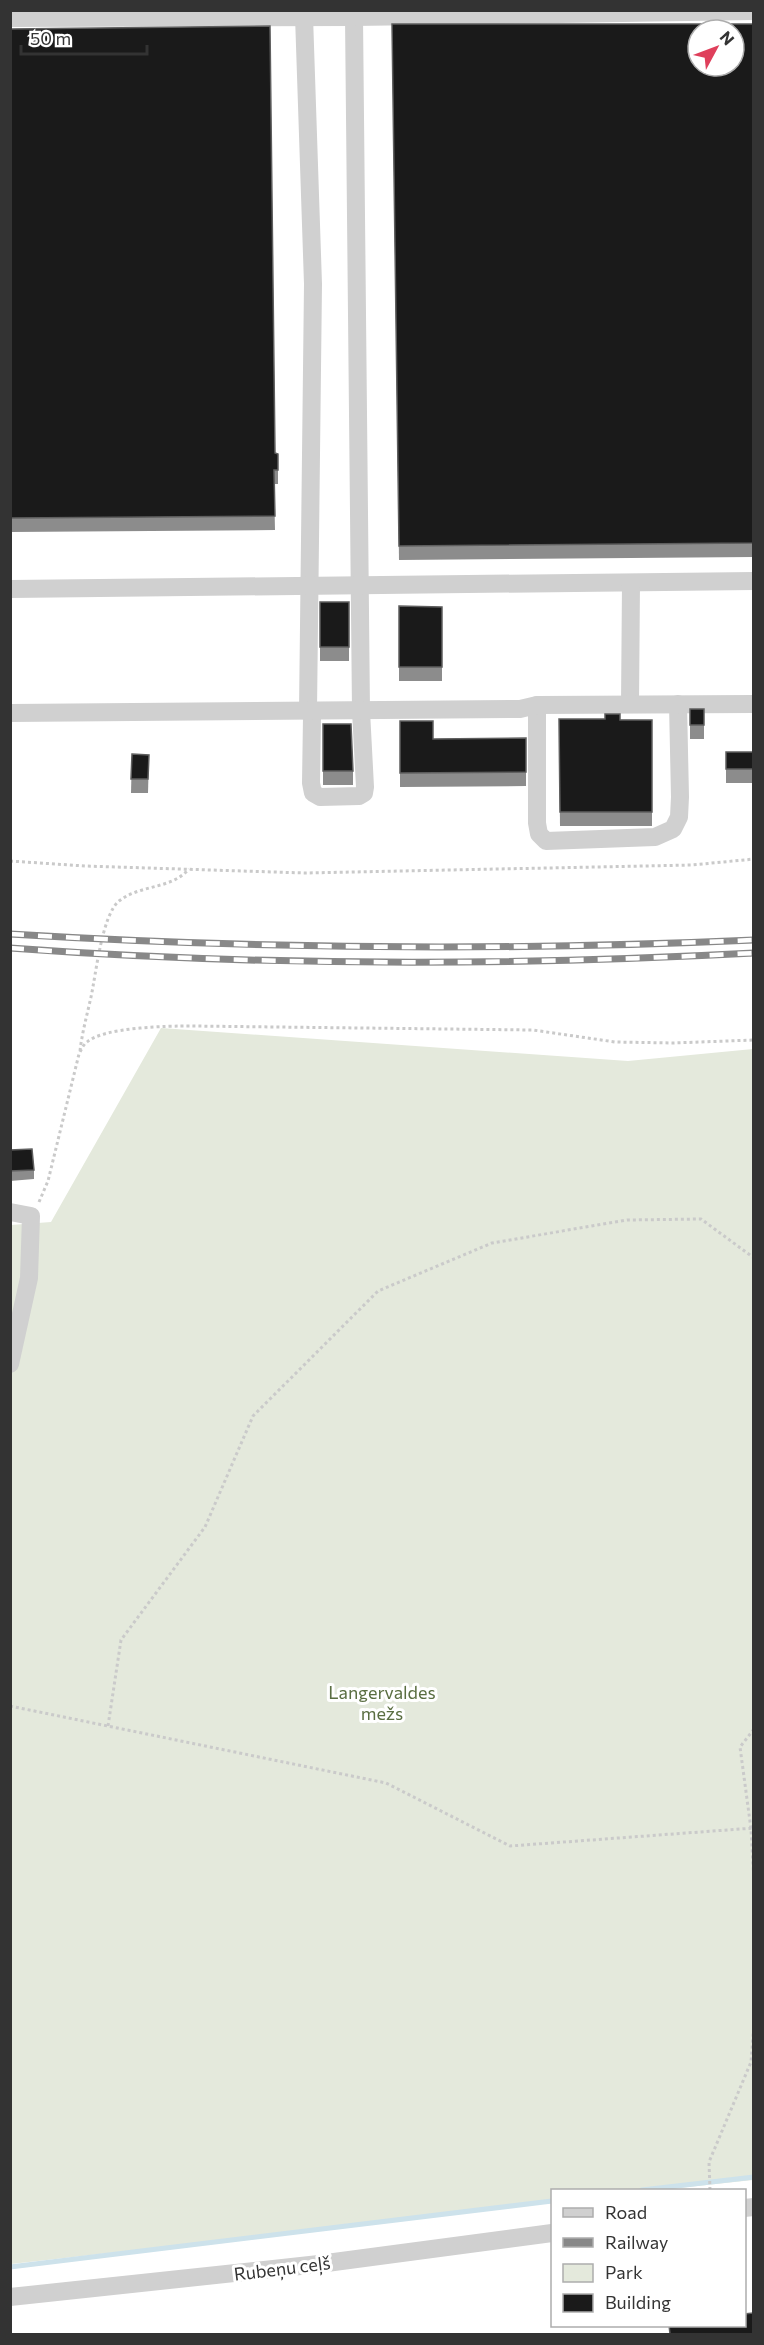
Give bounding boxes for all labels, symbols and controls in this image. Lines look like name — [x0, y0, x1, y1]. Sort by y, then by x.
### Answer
scale bar — [21, 18, 147, 56]
north arrow — [686, 18, 746, 78]
text: 50 m — [30, 27, 71, 49]
text: N — [717, 27, 739, 49]
park label: Langervaldes mežs — [328, 1681, 436, 1724]
legend — [551, 2189, 746, 2327]
text: Road — [605, 2201, 647, 2223]
text: Railway — [605, 2231, 668, 2253]
street label: Rubeņu ceļš — [232, 2251, 332, 2286]
text: Park — [605, 2261, 643, 2283]
text: Building — [605, 2291, 671, 2313]

